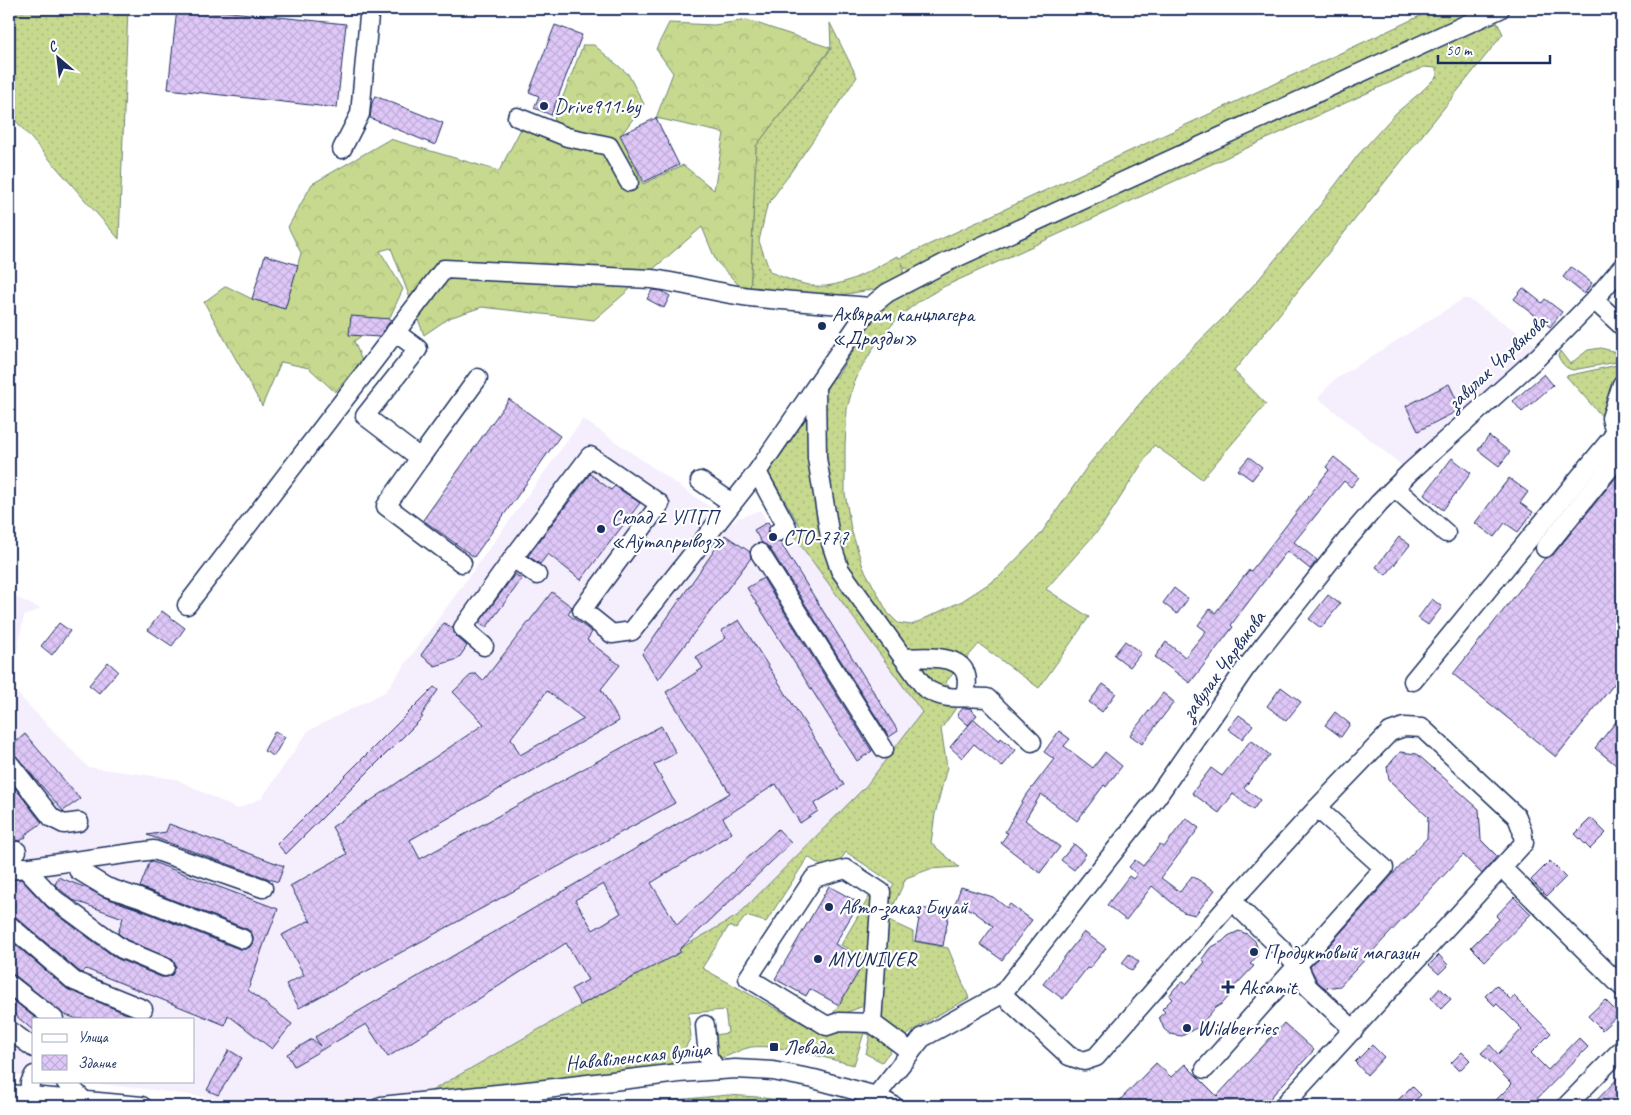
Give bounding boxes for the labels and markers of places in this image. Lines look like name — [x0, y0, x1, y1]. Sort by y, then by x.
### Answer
place label: Drive911.by — [554, 93, 642, 119]
marker: Drive911.by — [538, 100, 550, 112]
place label: Ахвярам канцлагера «Дразды» — [832, 301, 976, 351]
marker: Ахвярам канцлагера «Дразды» — [816, 320, 828, 332]
place label: Склад 2 УПГП «Аўтапрывоз» — [611, 504, 725, 554]
marker: Склад 2 УПГП «Аўтапрывоз» — [595, 523, 607, 535]
place label: СТО-777 — [783, 524, 850, 550]
marker: СТО-777 — [767, 531, 779, 543]
place label: Авто-заказ Биуай — [839, 894, 969, 921]
marker: Авто-заказ Биуай — [823, 901, 835, 913]
place label: Продуктовый магазин — [1264, 939, 1420, 965]
place label: MYUNIVER — [828, 946, 918, 972]
marker: Продуктовый магазин — [1248, 946, 1260, 958]
marker: MYUNIVER — [812, 953, 824, 965]
place label: Aksamit — [1239, 974, 1298, 1000]
marker: Aksamit — [1221, 980, 1235, 994]
place label: Wildberries — [1197, 1015, 1279, 1041]
marker: Wildberries — [1181, 1022, 1193, 1034]
place label: Левада — [784, 1034, 836, 1060]
marker: Левада — [768, 1041, 780, 1053]

